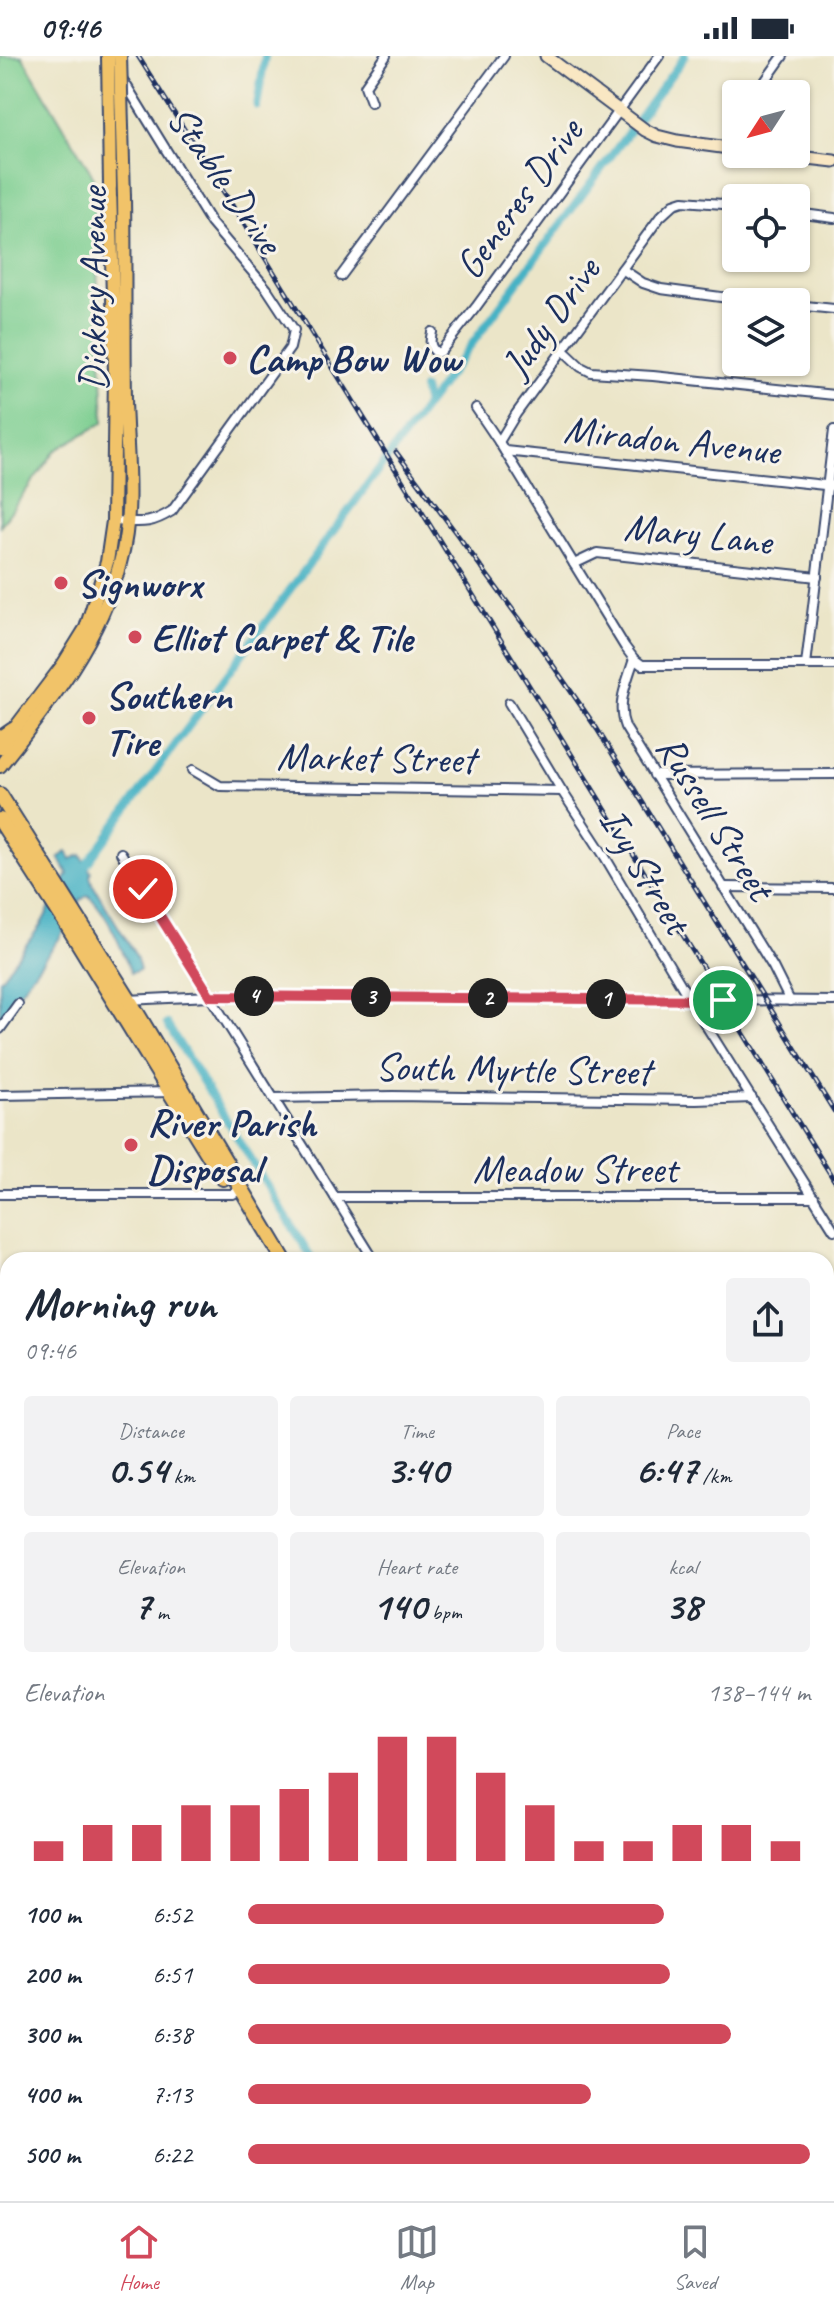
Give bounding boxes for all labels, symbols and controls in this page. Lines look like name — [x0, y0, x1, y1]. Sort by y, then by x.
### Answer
text: 09:46 — [40, 9, 100, 47]
north arrow — [722, 80, 810, 168]
map controls — [722, 80, 810, 376]
street label: Stable Drive — [156, 96, 296, 266]
street label: Generes Drive — [444, 106, 595, 289]
street label: Dickory Avenue — [68, 184, 118, 391]
button: locate — [722, 184, 810, 272]
street label: Judy Drive — [489, 245, 613, 389]
button: layers — [722, 288, 810, 376]
place label: Camp Bow Wow — [246, 334, 463, 384]
marker: Camp Bow Wow — [221, 349, 239, 367]
street label: Miradon Avenue — [562, 404, 785, 476]
street label: Mary Lane — [622, 501, 777, 567]
place label: Signworx — [77, 559, 205, 609]
marker: Signworx — [52, 574, 70, 592]
place label: Elliot Carpet & Tile — [151, 613, 415, 663]
marker: Elliot Carpet & Tile — [126, 628, 144, 646]
place label: Southern Tire — [105, 671, 233, 767]
marker: Southern Tire — [80, 709, 98, 727]
street label: Russell Street — [645, 726, 787, 912]
street label: Market Street — [276, 731, 481, 785]
street label: Ivy Street — [588, 798, 704, 946]
pin — [109, 855, 177, 923]
icon: check — [121, 867, 165, 911]
pin — [689, 966, 757, 1034]
pin: 4 — [234, 976, 274, 1016]
pin: 3 — [351, 977, 391, 1017]
pin: 2 — [468, 978, 508, 1018]
icon: arrive — [701, 978, 745, 1022]
pin: 1 — [586, 979, 626, 1019]
text: 4 — [249, 982, 259, 1010]
text: 3 — [366, 983, 376, 1011]
text: 2 — [483, 984, 493, 1012]
text: 1 — [601, 985, 611, 1013]
street label: South Myrtle Street — [375, 1042, 657, 1097]
place label: River Parish Disposal — [147, 1098, 318, 1194]
marker: River Parish Disposal — [122, 1136, 140, 1154]
street label: Meadow Street — [473, 1144, 681, 1194]
text: Morning run — [24, 1276, 216, 1331]
button: share — [726, 1278, 810, 1362]
text: 09:46 — [24, 1334, 76, 1367]
text: Distance — [118, 1417, 184, 1445]
text: Time — [400, 1417, 434, 1445]
text: Pace — [666, 1417, 700, 1445]
text: 0.54 — [107, 1445, 168, 1495]
text: 3:40 — [386, 1445, 448, 1495]
text: 6:47 — [635, 1445, 697, 1495]
text: km — [168, 1462, 195, 1490]
text: /km — [697, 1462, 731, 1490]
text: Elevation — [117, 1553, 185, 1581]
text: Heart rate — [377, 1553, 457, 1581]
text: kcal — [668, 1553, 698, 1581]
text: 7 — [133, 1581, 151, 1631]
text: 140 — [372, 1581, 426, 1631]
text: 38 — [665, 1581, 701, 1631]
text: m — [151, 1598, 169, 1626]
text: bpm — [426, 1598, 462, 1626]
text: Elevation — [24, 1676, 104, 1709]
text: 138–144 m — [707, 1676, 810, 1709]
text: 100 m — [24, 1898, 80, 1931]
text: 6:52 — [152, 1898, 192, 1931]
text: 200 m — [24, 1958, 80, 1991]
text: 6:51 — [152, 1958, 192, 1991]
text: 300 m — [24, 2018, 80, 2051]
text: 6:38 — [152, 2018, 192, 2051]
text: 400 m — [24, 2078, 80, 2111]
text: 7:13 — [152, 2078, 192, 2111]
text: 500 m — [24, 2138, 80, 2171]
text: 6:22 — [152, 2138, 192, 2171]
tab: Home — [117, 2220, 161, 2296]
tab: Map — [395, 2220, 439, 2296]
tab: Saved — [673, 2220, 717, 2296]

